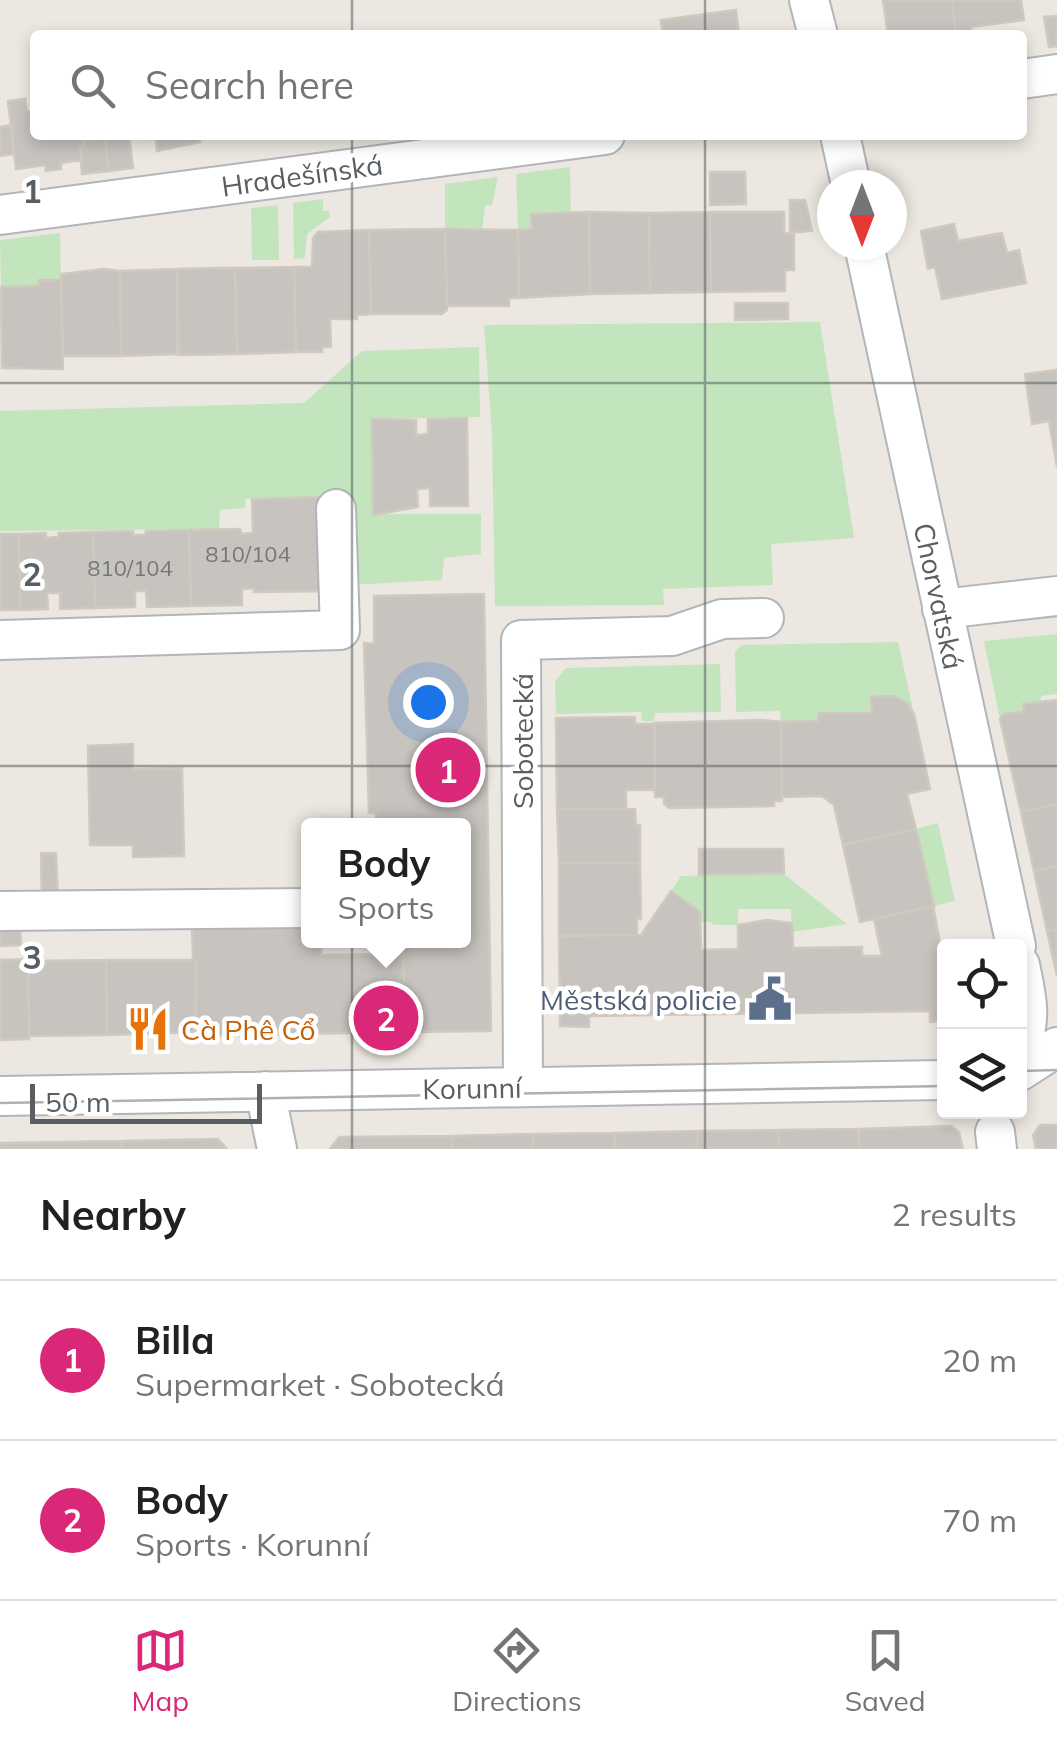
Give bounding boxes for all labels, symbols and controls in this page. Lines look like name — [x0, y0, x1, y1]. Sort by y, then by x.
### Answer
search box — [30, 30, 1027, 140]
icon: search — [65, 58, 120, 113]
text: Search here — [145, 61, 354, 109]
street label: Hradešínská — [219, 146, 385, 204]
north arrow — [817, 170, 907, 260]
text: 1 — [22, 171, 42, 211]
street label: Chorvatská — [906, 520, 972, 672]
house number: 810/104 — [205, 540, 291, 568]
text: 2 — [22, 554, 42, 594]
house number: 810/104 — [87, 554, 173, 582]
street label: Sobotecká — [505, 673, 540, 809]
your location — [403, 677, 454, 728]
pin: 1 — [416, 732, 480, 808]
popup — [301, 818, 471, 948]
text: Body — [338, 839, 430, 887]
text: Sports — [338, 887, 434, 927]
text: 3 — [22, 937, 42, 977]
map controls — [937, 939, 1027, 1119]
button: locate — [937, 939, 1027, 1029]
public building icon: Městská policie — [746, 975, 794, 1023]
pin: 2 — [354, 980, 418, 1056]
place label: Městská policie — [540, 982, 737, 1017]
restaurant icon: Cà Phê Cổ — [124, 1005, 172, 1053]
place label: Cà Phê Cổ — [181, 1012, 316, 1047]
button: layers — [937, 1029, 1027, 1119]
street label: Korunní — [422, 1070, 523, 1106]
scale bar — [30, 1079, 262, 1124]
text: 50 m — [45, 1084, 111, 1119]
text: Nearby — [40, 1188, 186, 1241]
text: 2 results — [892, 1194, 1017, 1234]
text: Billa — [135, 1316, 215, 1364]
text: 1 — [63, 1340, 82, 1380]
text: 20 m — [942, 1340, 1017, 1380]
text: Supermarket · Sobotecká — [135, 1364, 505, 1404]
text: Body — [135, 1476, 228, 1524]
text: 2 — [63, 1500, 82, 1540]
text: 70 m — [942, 1500, 1017, 1540]
text: Sports · Korunní — [135, 1524, 369, 1564]
tab: Map — [132, 1623, 189, 1718]
tab: Directions — [452, 1623, 582, 1718]
tab: Saved — [845, 1623, 925, 1718]

